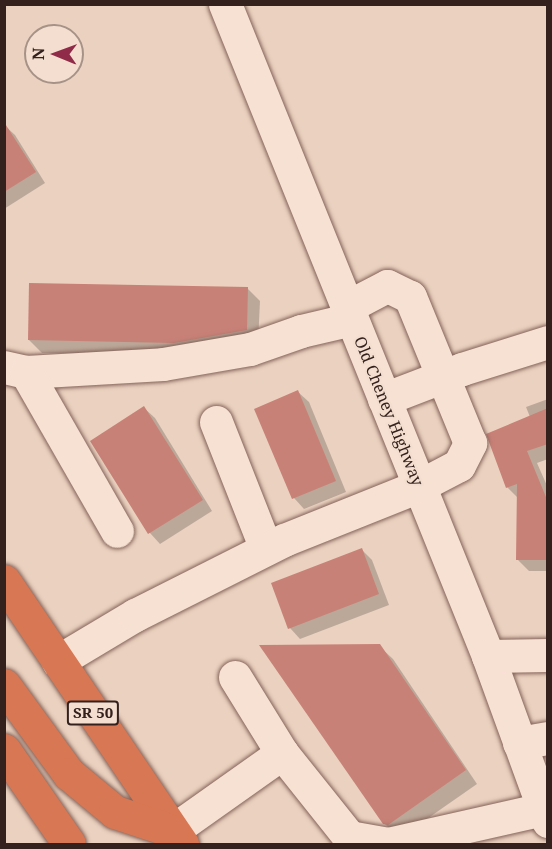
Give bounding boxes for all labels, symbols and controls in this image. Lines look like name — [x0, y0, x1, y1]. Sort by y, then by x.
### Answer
north arrow — [24, 24, 84, 84]
text: N — [27, 47, 49, 60]
street label: Old Cheney Highway — [350, 333, 428, 489]
road number: SR 50 — [66, 701, 120, 725]

